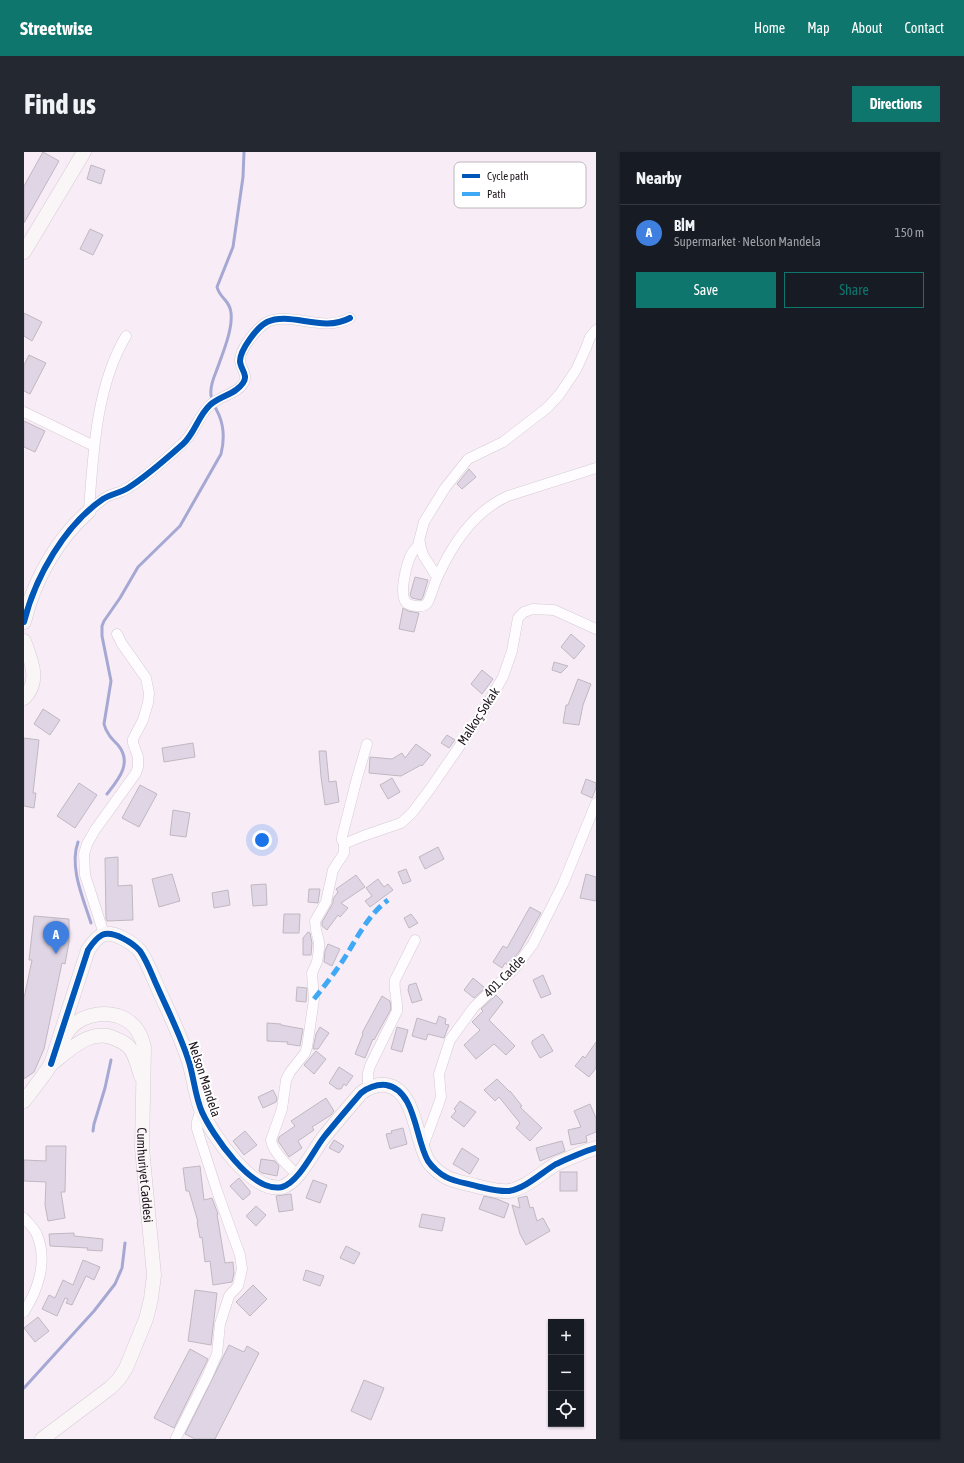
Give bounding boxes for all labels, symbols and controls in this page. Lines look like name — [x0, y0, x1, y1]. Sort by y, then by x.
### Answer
text: Streetwise — [20, 17, 93, 39]
text: Home — [754, 20, 785, 36]
text: Map — [807, 20, 830, 36]
text: About — [852, 20, 883, 36]
text: Contact — [905, 20, 944, 36]
button: Directions — [852, 86, 940, 122]
text: Find us — [24, 88, 96, 120]
legend — [454, 162, 586, 208]
text: Nearby — [636, 168, 682, 188]
text: Cycle path — [487, 170, 529, 182]
text: Path — [487, 188, 506, 200]
text: BİM — [674, 217, 695, 234]
text: A — [646, 225, 652, 240]
text: 150 m — [895, 225, 924, 240]
text: Supermarket · Nelson Mandela — [674, 234, 821, 249]
button: Save — [636, 272, 776, 308]
button: Share — [784, 272, 924, 308]
street label: Malkoç Sokak — [454, 685, 503, 748]
your location — [252, 830, 272, 850]
pin: A — [43, 921, 69, 954]
street label: 401. Cadde — [481, 952, 528, 1000]
street label: Nelson Mandela — [185, 1040, 224, 1119]
street label: Cumhuriyet Caddesi — [134, 1127, 156, 1223]
map controls — [548, 1319, 584, 1427]
button: + — [548, 1319, 584, 1355]
button: − — [548, 1355, 584, 1391]
button: locate — [548, 1391, 584, 1427]

